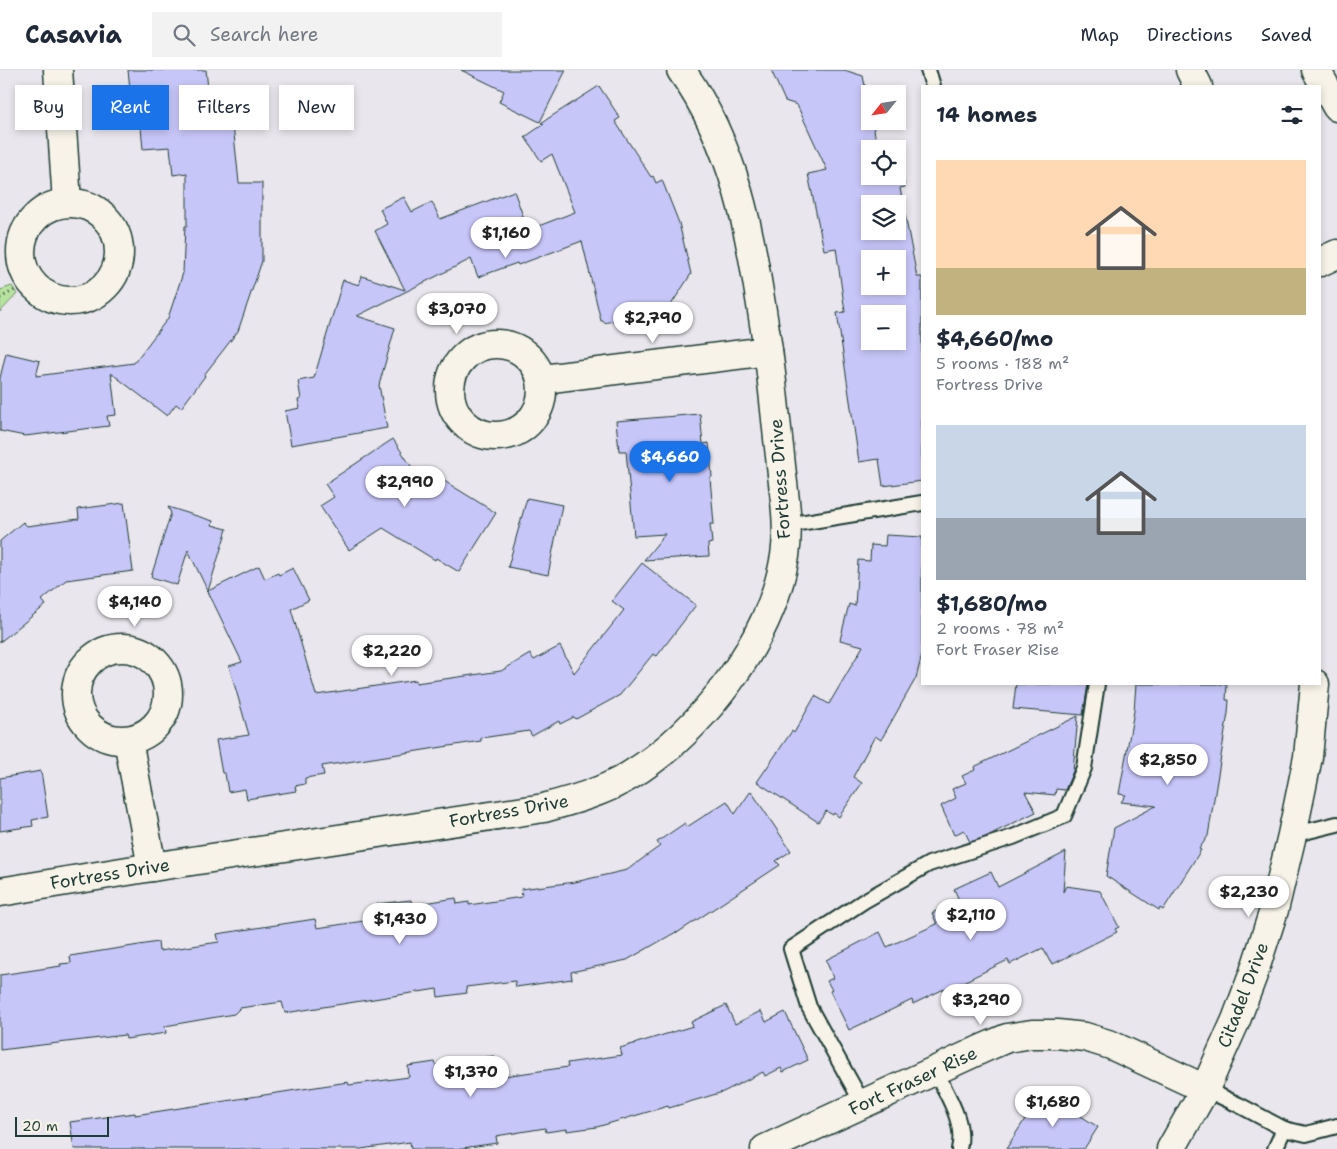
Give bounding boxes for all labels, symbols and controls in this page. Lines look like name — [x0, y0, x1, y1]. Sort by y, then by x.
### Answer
search box — [152, 12, 502, 57]
text: Casavia — [25, 19, 122, 51]
icon: search — [170, 21, 198, 49]
text: Search here — [210, 22, 318, 47]
text: Map — [1081, 23, 1119, 47]
text: Directions — [1147, 23, 1233, 47]
text: Saved — [1261, 23, 1312, 47]
chip: Buy — [15, 85, 82, 130]
chip: Rent — [92, 85, 169, 130]
chip: Filters — [179, 85, 269, 130]
chip: New — [279, 85, 354, 130]
north arrow — [861, 85, 906, 130]
map controls — [861, 85, 906, 350]
text: 14 homes — [936, 101, 1037, 129]
icon: filters — [1278, 101, 1306, 129]
button: locate — [861, 140, 906, 185]
icon: home — [1076, 193, 1166, 283]
button: layers — [861, 195, 906, 240]
pin: $1,160 — [465, 216, 547, 259]
text: $1,160 — [481, 222, 531, 243]
button: + — [861, 250, 906, 295]
pin: $3,070 — [416, 292, 498, 335]
text: $3,070 — [428, 298, 486, 319]
pin: $2,790 — [612, 302, 694, 344]
button: − — [861, 305, 906, 350]
text: $2,790 — [624, 307, 682, 328]
text: $4,660/mo — [936, 325, 1053, 353]
text: 5 rooms · 188 m² — [936, 353, 1069, 374]
text: Fortress Drive — [936, 374, 1043, 395]
street label: Fortress Drive — [764, 418, 796, 540]
pin: $4,660 — [629, 440, 711, 483]
text: $4,660 — [640, 446, 700, 467]
icon: home — [1076, 458, 1166, 548]
pin: $2,990 — [364, 466, 446, 508]
text: $2,990 — [376, 471, 434, 492]
pin: $4,140 — [94, 586, 176, 628]
text: $1,680/mo — [936, 590, 1047, 618]
text: $4,140 — [108, 591, 162, 612]
text: 2 rooms · 78 m² — [936, 618, 1064, 639]
pin: $2,220 — [351, 634, 433, 677]
text: Fort Fraser Rise — [936, 639, 1059, 660]
text: $2,220 — [362, 640, 422, 661]
pin: $2,850 — [1127, 744, 1209, 786]
text: $2,850 — [1139, 749, 1197, 770]
street label: Fortress Drive — [447, 789, 571, 833]
street label: Fortress Drive — [48, 853, 172, 895]
pin: $2,230 — [1208, 876, 1290, 918]
text: $2,230 — [1219, 881, 1279, 902]
pin: $2,110 — [930, 898, 1012, 941]
pin: $1,430 — [359, 902, 441, 945]
text: $2,110 — [946, 904, 996, 925]
text: $1,430 — [373, 908, 427, 929]
street label: Citadel Drive — [1212, 939, 1274, 1051]
pin: $3,290 — [940, 984, 1022, 1026]
text: $3,290 — [952, 989, 1010, 1010]
street label: Fort Fraser Rise — [845, 1041, 981, 1121]
pin: $1,370 — [430, 1056, 512, 1098]
text: $1,370 — [444, 1061, 498, 1082]
pin: $1,680 — [1012, 1086, 1094, 1128]
text: $1,680 — [1026, 1091, 1080, 1112]
scale bar — [15, 1114, 109, 1137]
text: 20 m — [22, 1117, 58, 1135]

